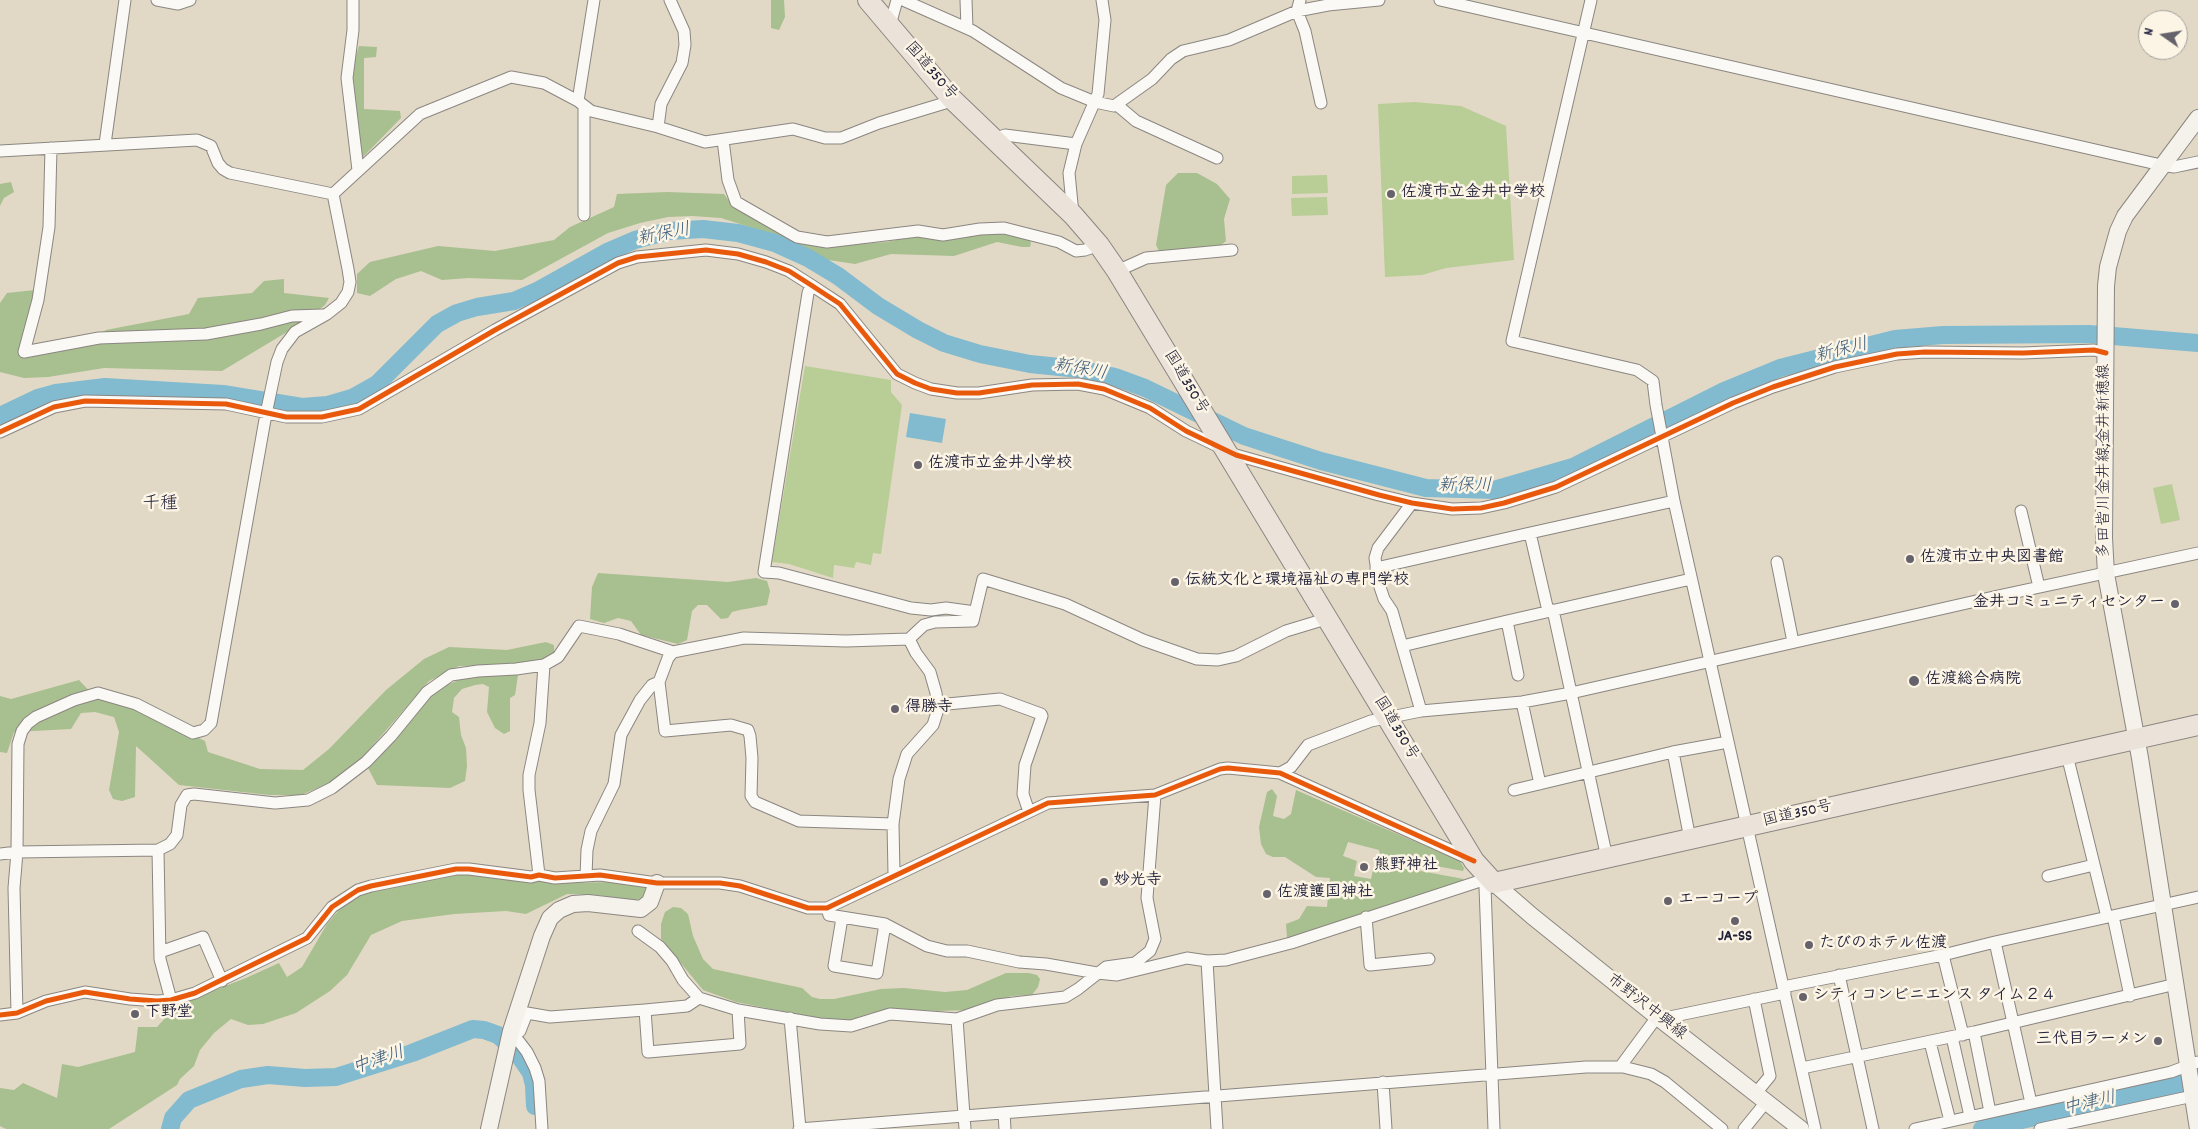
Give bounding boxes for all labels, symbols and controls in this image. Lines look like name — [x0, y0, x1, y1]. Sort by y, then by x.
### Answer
north arrow — [2138, 10, 2188, 60]
text: N — [2139, 26, 2160, 37]
street label: 国道350号 — [899, 39, 961, 105]
place label: 佐渡市立金井中学校 — [1401, 184, 1545, 204]
marker: 佐渡市立金井中学校 — [1385, 188, 1397, 200]
water label: 新保川 — [635, 220, 693, 252]
water label: 新保川 — [1813, 335, 1871, 369]
street label: 国道350号 — [1158, 348, 1212, 418]
water label: 新保川 — [1052, 356, 1108, 386]
street label: 多田皆川金井線;金井新穂線 — [2096, 364, 2116, 558]
place label: 佐渡市立金井小学校 — [928, 455, 1072, 475]
marker: 佐渡市立金井小学校 — [912, 459, 924, 471]
water label: 新保川 — [1438, 477, 1492, 499]
district label: 千種 — [142, 495, 178, 517]
place label: 佐渡市立中央図書館 — [1920, 549, 2064, 569]
marker: 佐渡市立中央図書館 — [1904, 553, 1916, 565]
place label: 伝統文化と環境福祉の専門学校 — [1185, 572, 1409, 592]
marker: 伝統文化と環境福祉の専門学校 — [1169, 576, 1181, 588]
place label: 金井コミュニティセンター — [1973, 594, 2165, 614]
marker: 金井コミュニティセンター — [2169, 598, 2181, 610]
place label: 佐渡総合病院 — [1925, 671, 2021, 691]
marker: 佐渡総合病院 — [1907, 674, 1921, 688]
street label: 国道350号 — [1368, 694, 1422, 764]
place label: 得勝寺 — [905, 699, 953, 719]
marker: 得勝寺 — [889, 703, 901, 715]
street label: 国道350号 — [1761, 798, 1835, 832]
place label: 熊野神社 — [1374, 857, 1438, 877]
marker: 熊野神社 — [1358, 861, 1370, 873]
place label: 妙光寺 — [1114, 872, 1162, 892]
marker: 妙光寺 — [1098, 876, 1110, 888]
place label: 佐渡護国神社 — [1277, 884, 1373, 904]
marker: 佐渡護国神社 — [1261, 888, 1273, 900]
place label: エーコープ — [1678, 891, 1758, 911]
marker: エーコープ — [1662, 895, 1674, 907]
marker: JA-SS — [1729, 915, 1741, 927]
place label: JA-SS — [1718, 928, 1752, 948]
place label: たびのホテル佐渡 — [1819, 935, 1947, 955]
marker: たびのホテル佐渡 — [1803, 939, 1815, 951]
street label: 市野沢中興線 — [1602, 971, 1690, 1045]
place label: シティコンビニエンス タイム２４ — [1813, 987, 2057, 1007]
marker: シティコンビニエンス タイム２４ — [1797, 991, 1809, 1003]
place label: 下野堂 — [145, 1004, 193, 1024]
marker: 下野堂 — [129, 1008, 141, 1020]
place label: 三代目ラーメン — [2036, 1031, 2148, 1051]
marker: 三代目ラーメン — [2152, 1035, 2164, 1047]
water label: 中津川 — [350, 1043, 408, 1081]
water label: 中津川 — [2061, 1088, 2119, 1122]

